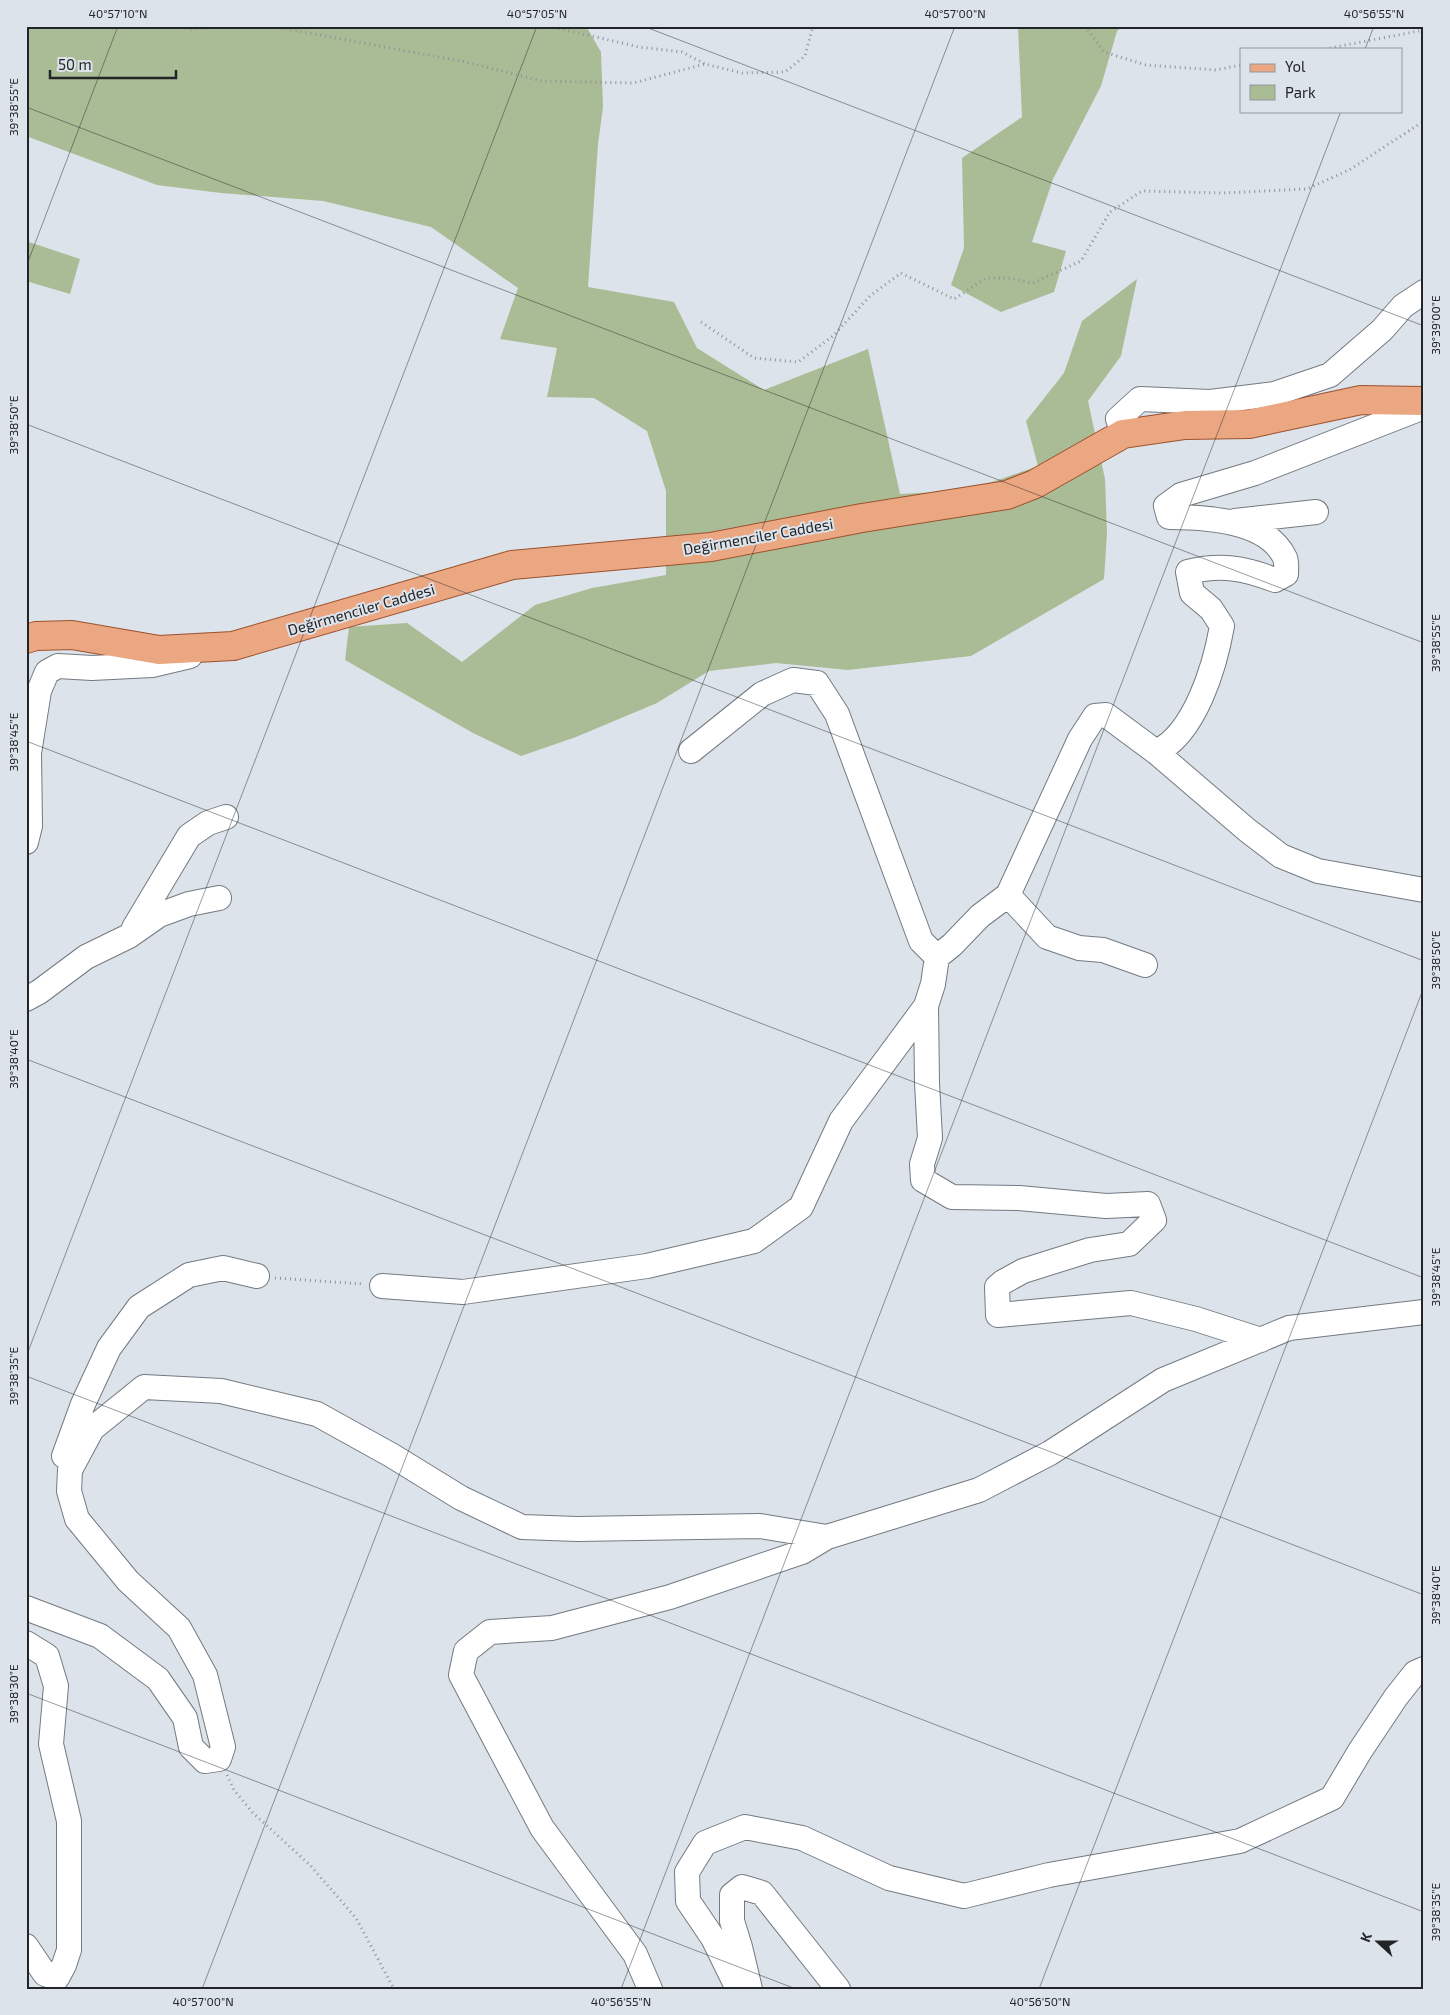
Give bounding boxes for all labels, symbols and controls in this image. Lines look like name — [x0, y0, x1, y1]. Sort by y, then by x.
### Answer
text: 40°57'10"N — [89, 6, 147, 20]
text: 40°57'05"N — [507, 6, 567, 20]
text: 40°57'00"N — [924, 6, 986, 20]
text: 40°56'55"N — [1344, 6, 1404, 20]
scale bar — [50, 48, 176, 80]
legend — [1240, 48, 1402, 112]
text: 50 m — [58, 55, 92, 73]
text: Yol — [1285, 57, 1306, 75]
text: 39°38'55"E — [6, 78, 20, 136]
text: Park — [1285, 83, 1316, 101]
text: 39°39'00"E — [1428, 295, 1442, 355]
text: 39°38'50"E — [6, 395, 20, 454]
street label: Değirmenciler Caddesi — [682, 514, 834, 558]
street label: Değirmenciler Caddesi — [285, 579, 437, 639]
text: 39°38'55"E — [1428, 614, 1442, 672]
text: 39°38'45"E — [6, 712, 20, 771]
text: 39°38'50"E — [1428, 930, 1442, 989]
text: 39°38'40"E — [6, 1029, 20, 1089]
text: 39°38'45"E — [1428, 1247, 1442, 1306]
text: 39°38'35"E — [6, 1347, 20, 1405]
text: 39°38'40"E — [1428, 1565, 1442, 1625]
text: 39°38'30"E — [6, 1664, 20, 1724]
text: 39°38'35"E — [1428, 1883, 1442, 1941]
north arrow — [1352, 1918, 1402, 1968]
text: K — [1356, 1930, 1375, 1944]
text: 40°57'00"N — [172, 1994, 234, 2008]
text: 40°56'55"N — [591, 1994, 651, 2008]
text: 40°56'50"N — [1009, 1994, 1071, 2008]

